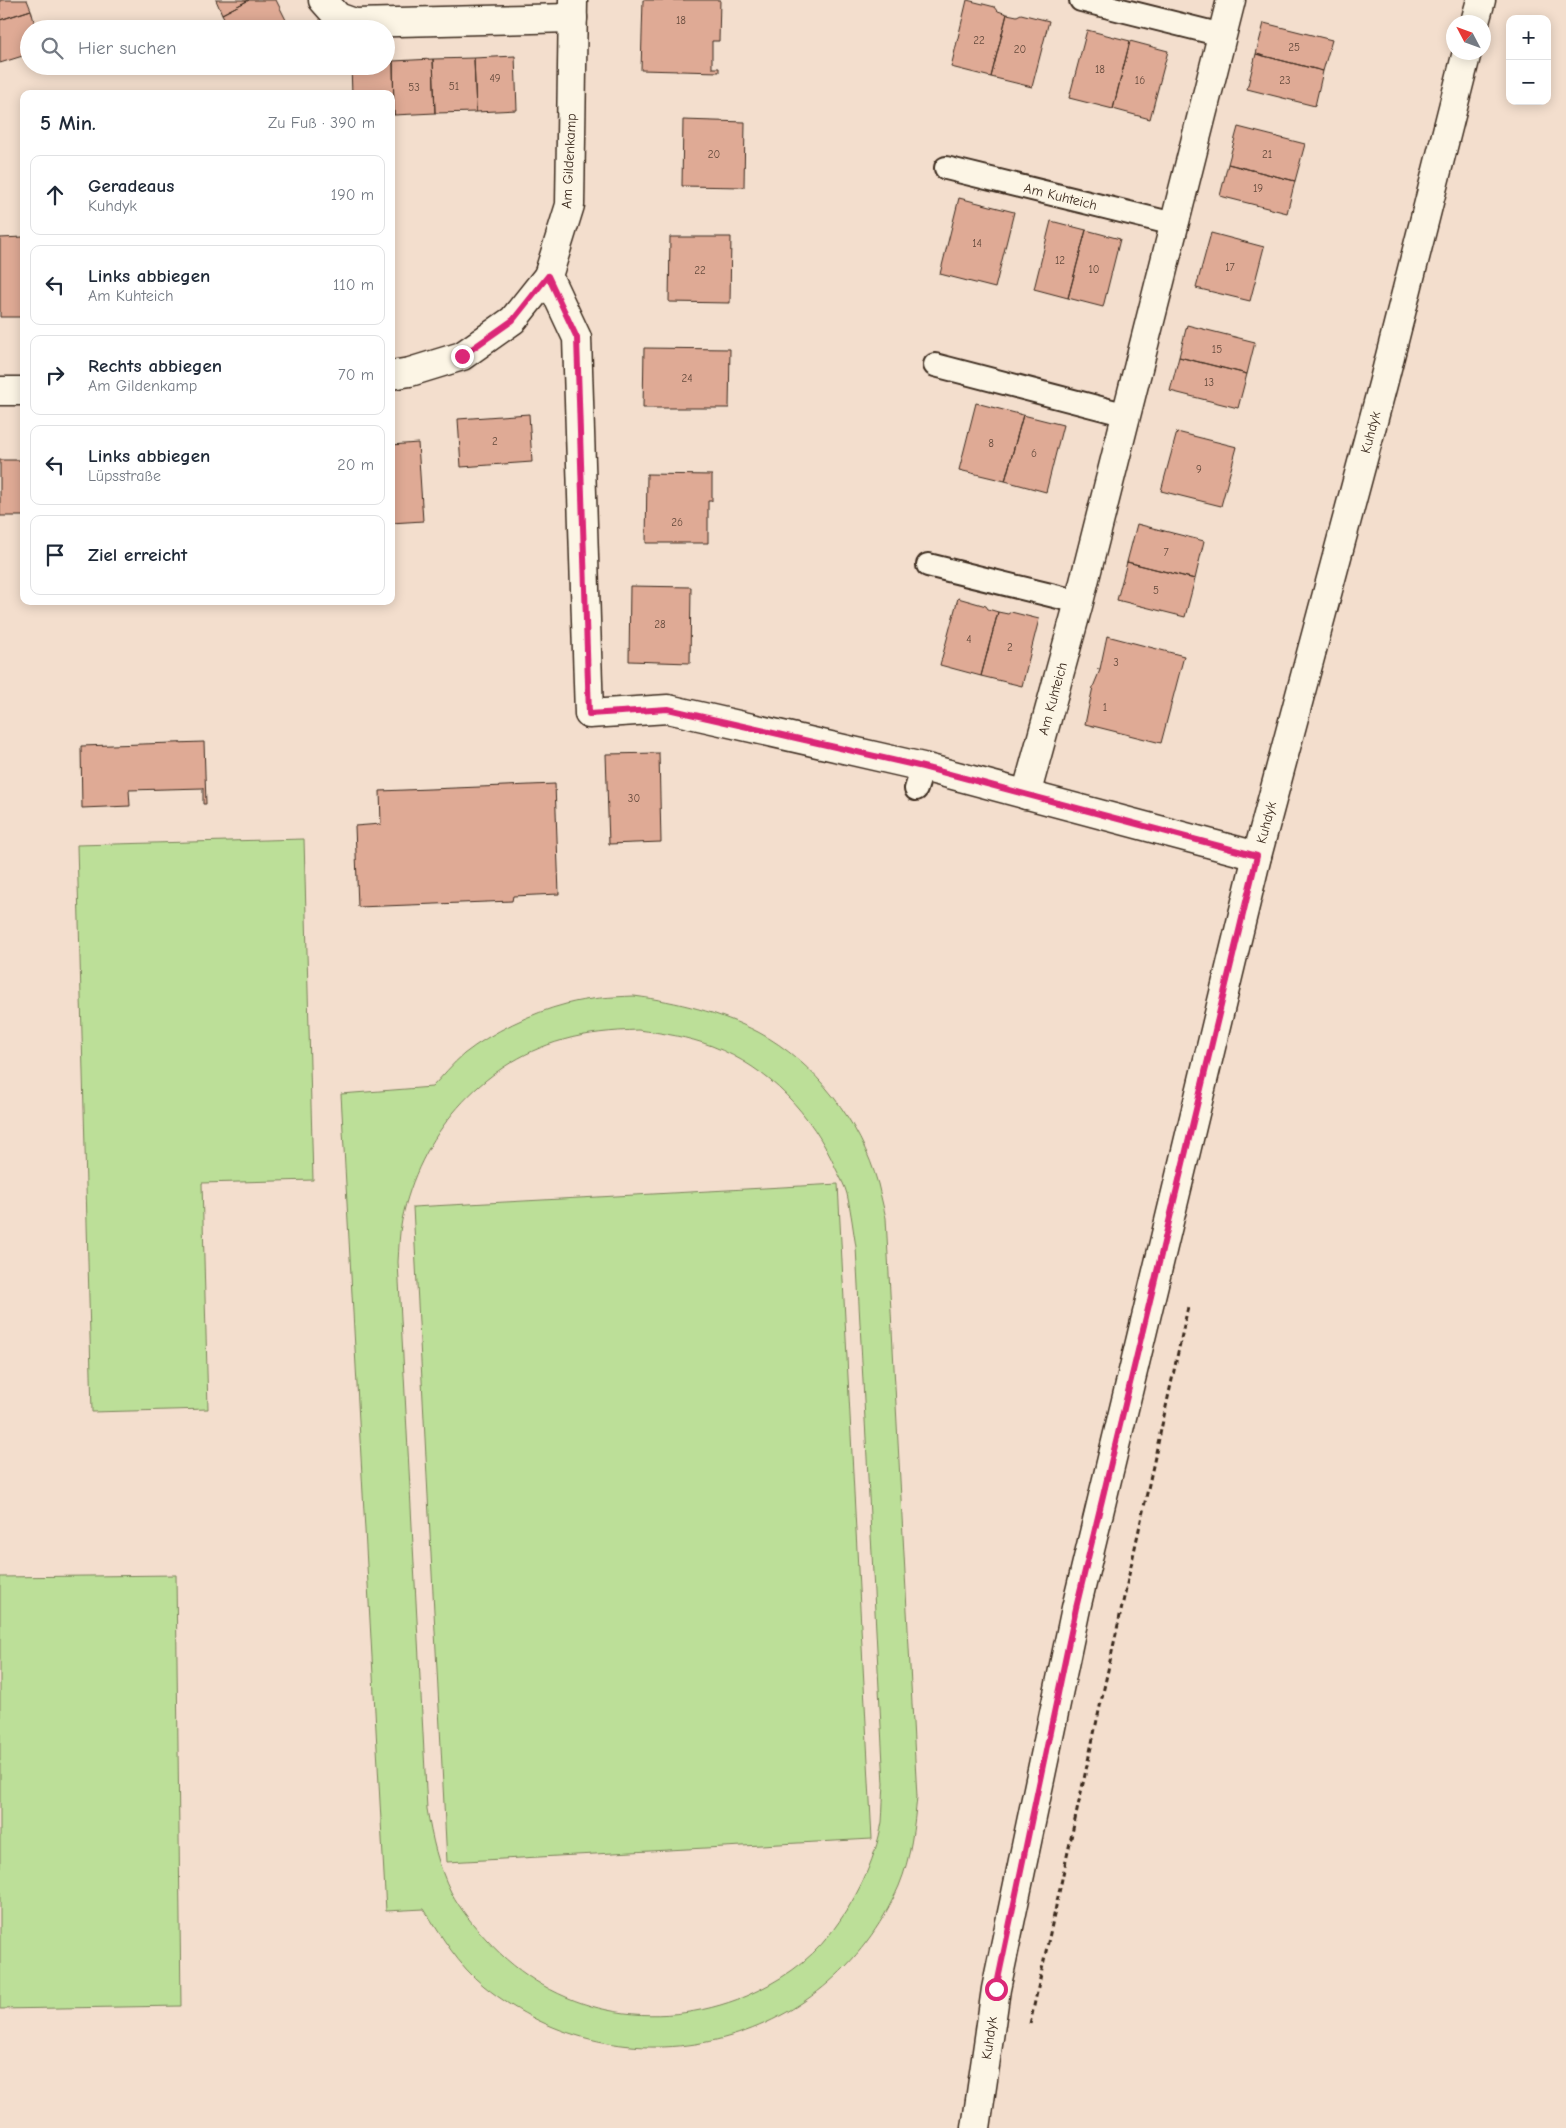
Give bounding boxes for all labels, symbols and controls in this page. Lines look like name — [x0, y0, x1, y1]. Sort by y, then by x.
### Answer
house number: 18 — [676, 14, 686, 27]
north arrow — [1446, 15, 1491, 60]
map controls — [1506, 15, 1551, 105]
button: + — [1506, 15, 1551, 60]
search box — [20, 20, 395, 75]
icon: search — [38, 34, 66, 62]
house number: 22 — [973, 34, 985, 47]
text: Hier suchen — [78, 37, 176, 59]
house number: 25 — [1288, 41, 1300, 54]
house number: 20 — [1014, 43, 1026, 56]
button: − — [1506, 60, 1551, 105]
house number: 18 — [1095, 63, 1105, 76]
house number: 49 — [489, 72, 501, 85]
house number: 16 — [1135, 74, 1145, 87]
house number: 23 — [1279, 74, 1291, 87]
house number: 51 — [449, 80, 459, 93]
house number: 53 — [408, 81, 420, 94]
text: 5 Min. — [40, 111, 96, 135]
street label: Am Gildenkamp — [558, 113, 580, 209]
text: Zu Fuß · 390 m — [268, 114, 375, 132]
house number: 20 — [708, 148, 720, 161]
house number: 21 — [1262, 148, 1272, 161]
text: Geradeaus — [88, 175, 174, 197]
street label: Am Kuhteich — [1022, 179, 1099, 213]
icon: ahead — [41, 181, 69, 209]
house number: 19 — [1253, 182, 1263, 195]
text: 190 m — [331, 186, 374, 204]
text: Kuhdyk — [88, 197, 137, 215]
house number: 14 — [972, 237, 982, 250]
house number: 12 — [1055, 254, 1065, 267]
house number: 17 — [1225, 261, 1235, 274]
house number: 10 — [1088, 263, 1100, 276]
house number: 22 — [694, 264, 706, 277]
text: Links abbiegen — [88, 265, 210, 287]
icon: left — [41, 271, 69, 299]
text: 110 m — [333, 276, 374, 294]
text: Am Kuhteich — [88, 287, 174, 305]
house number: 15 — [1212, 343, 1222, 356]
route end — [451, 345, 474, 368]
text: Rechts abbiegen — [88, 355, 222, 377]
icon: right — [41, 361, 69, 389]
text: 70 m — [338, 366, 374, 384]
house number: 24 — [681, 372, 693, 385]
house number: 13 — [1204, 376, 1214, 389]
text: Am Gildenkamp — [88, 377, 197, 395]
street label: Kuhdyk — [1356, 409, 1384, 455]
house number: 2 — [492, 435, 498, 448]
house number: 8 — [988, 437, 994, 450]
text: Links abbiegen — [88, 445, 210, 467]
house number: 6 — [1031, 447, 1037, 460]
icon: left — [41, 451, 69, 479]
text: 20 m — [337, 456, 374, 474]
house number: 9 — [1196, 463, 1202, 476]
text: Lüpsstraße — [88, 467, 161, 485]
house number: 26 — [671, 516, 683, 529]
icon: arrive — [41, 541, 69, 569]
text: Ziel erreicht — [88, 544, 187, 566]
house number: 7 — [1163, 546, 1169, 559]
house number: 5 — [1153, 584, 1159, 597]
house number: 28 — [654, 618, 666, 631]
house number: 4 — [966, 633, 972, 646]
house number: 2 — [1007, 641, 1013, 654]
house number: 3 — [1113, 656, 1119, 669]
street label: Am Kuhteich — [1034, 660, 1071, 737]
house number: 1 — [1103, 701, 1107, 714]
house number: 30 — [628, 792, 640, 805]
street label: Kuhdyk — [1252, 799, 1280, 845]
route start — [985, 1978, 1008, 2001]
street label: Kuhdyk — [977, 2015, 1000, 2060]

